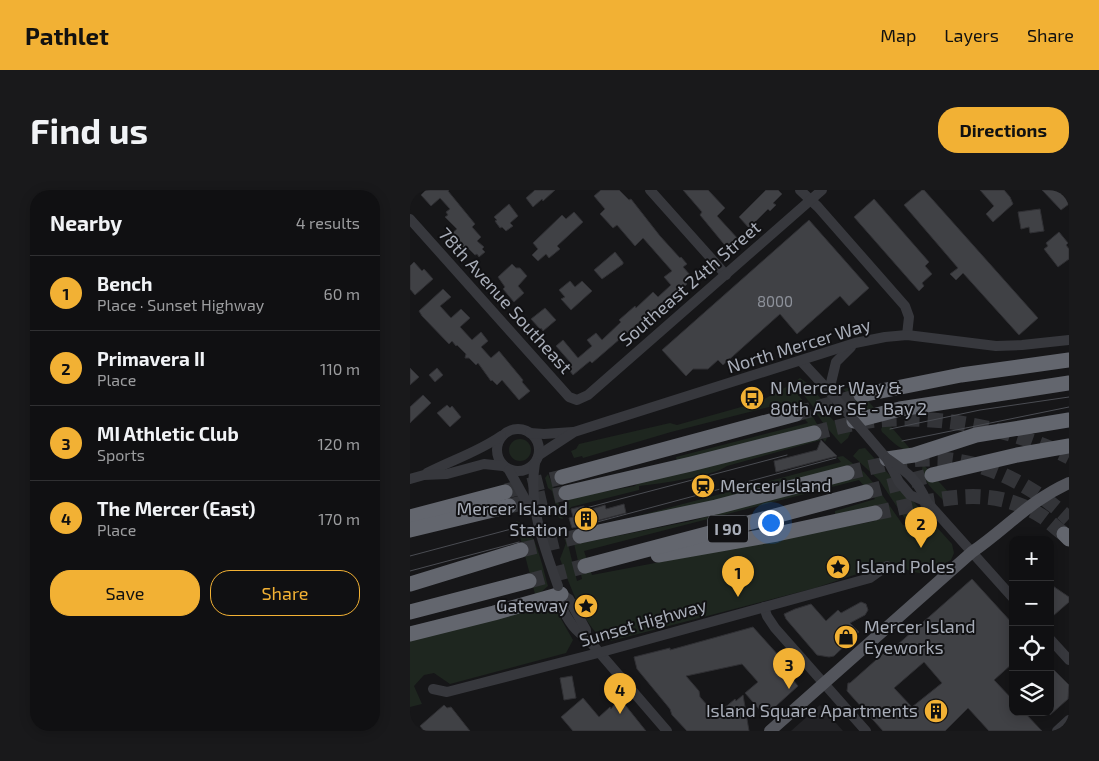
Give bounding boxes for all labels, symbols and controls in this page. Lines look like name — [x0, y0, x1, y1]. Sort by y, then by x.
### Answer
text: Pathlet — [25, 21, 109, 50]
text: Map — [880, 24, 916, 46]
text: Layers — [944, 24, 999, 46]
text: Share — [1027, 24, 1074, 46]
button: Directions — [938, 107, 1069, 153]
text: Find us — [30, 109, 148, 151]
text: Nearby — [50, 210, 122, 235]
text: 4 results — [296, 213, 360, 232]
street label: Southeast 24th Street — [614, 216, 765, 351]
street label: 78th Avenue Southeast — [434, 223, 577, 378]
text: Bench — [97, 272, 152, 295]
text: 1 — [63, 284, 69, 303]
text: 60 m — [324, 284, 360, 303]
house number: 8000 — [757, 292, 793, 310]
text: Place · Sunset Highway — [97, 295, 264, 314]
street label: North Mercer Way — [724, 313, 874, 377]
text: Primavera II — [97, 347, 205, 370]
text: 2 — [61, 359, 71, 378]
text: 110 m — [320, 359, 360, 378]
text: Place — [97, 370, 136, 389]
place label: N Mercer Way & 80th Ave SE - Bay 2 — [770, 376, 927, 419]
bus stop icon: N Mercer Way & 80th Ave SE - Bay 2 — [739, 385, 765, 411]
text: MI Athletic Club — [97, 422, 239, 445]
text: 3 — [61, 434, 71, 453]
text: 120 m — [317, 434, 360, 453]
text: Sports — [97, 445, 145, 464]
station icon: Mercer Island — [690, 473, 716, 499]
place label: Mercer Island — [720, 474, 831, 496]
text: The Mercer (East) — [97, 497, 255, 520]
place label: Mercer Island Station — [457, 497, 568, 540]
building icon: Mercer Island Station — [573, 506, 599, 532]
pin: 2 — [905, 507, 937, 548]
text: 4 — [61, 509, 71, 528]
text: 170 m — [318, 509, 360, 528]
your location — [758, 510, 784, 536]
road number: I 90 — [708, 516, 748, 542]
text: Place — [97, 520, 136, 539]
map controls — [1009, 536, 1054, 716]
button: + — [1009, 536, 1054, 581]
place icon: Island Poles — [825, 554, 851, 580]
place label: Island Poles — [856, 555, 955, 577]
pin: 1 — [722, 556, 754, 597]
button: Save — [50, 570, 200, 616]
button: Share — [210, 570, 360, 616]
button: − — [1009, 581, 1054, 626]
place icon: Gateway — [573, 593, 599, 619]
street label: Sunset Highway — [576, 593, 709, 651]
place label: Gateway — [496, 594, 568, 616]
place label: Mercer Island Eyeworks — [864, 615, 975, 658]
shop icon: Mercer Island Eyeworks — [833, 624, 859, 650]
button: locate — [1009, 626, 1054, 671]
pin: 3 — [773, 648, 805, 689]
button: layers — [1009, 671, 1054, 716]
pin: 4 — [604, 673, 636, 714]
building icon: Island Square Apartments — [923, 698, 949, 724]
place label: Island Square Apartments — [706, 699, 918, 721]

